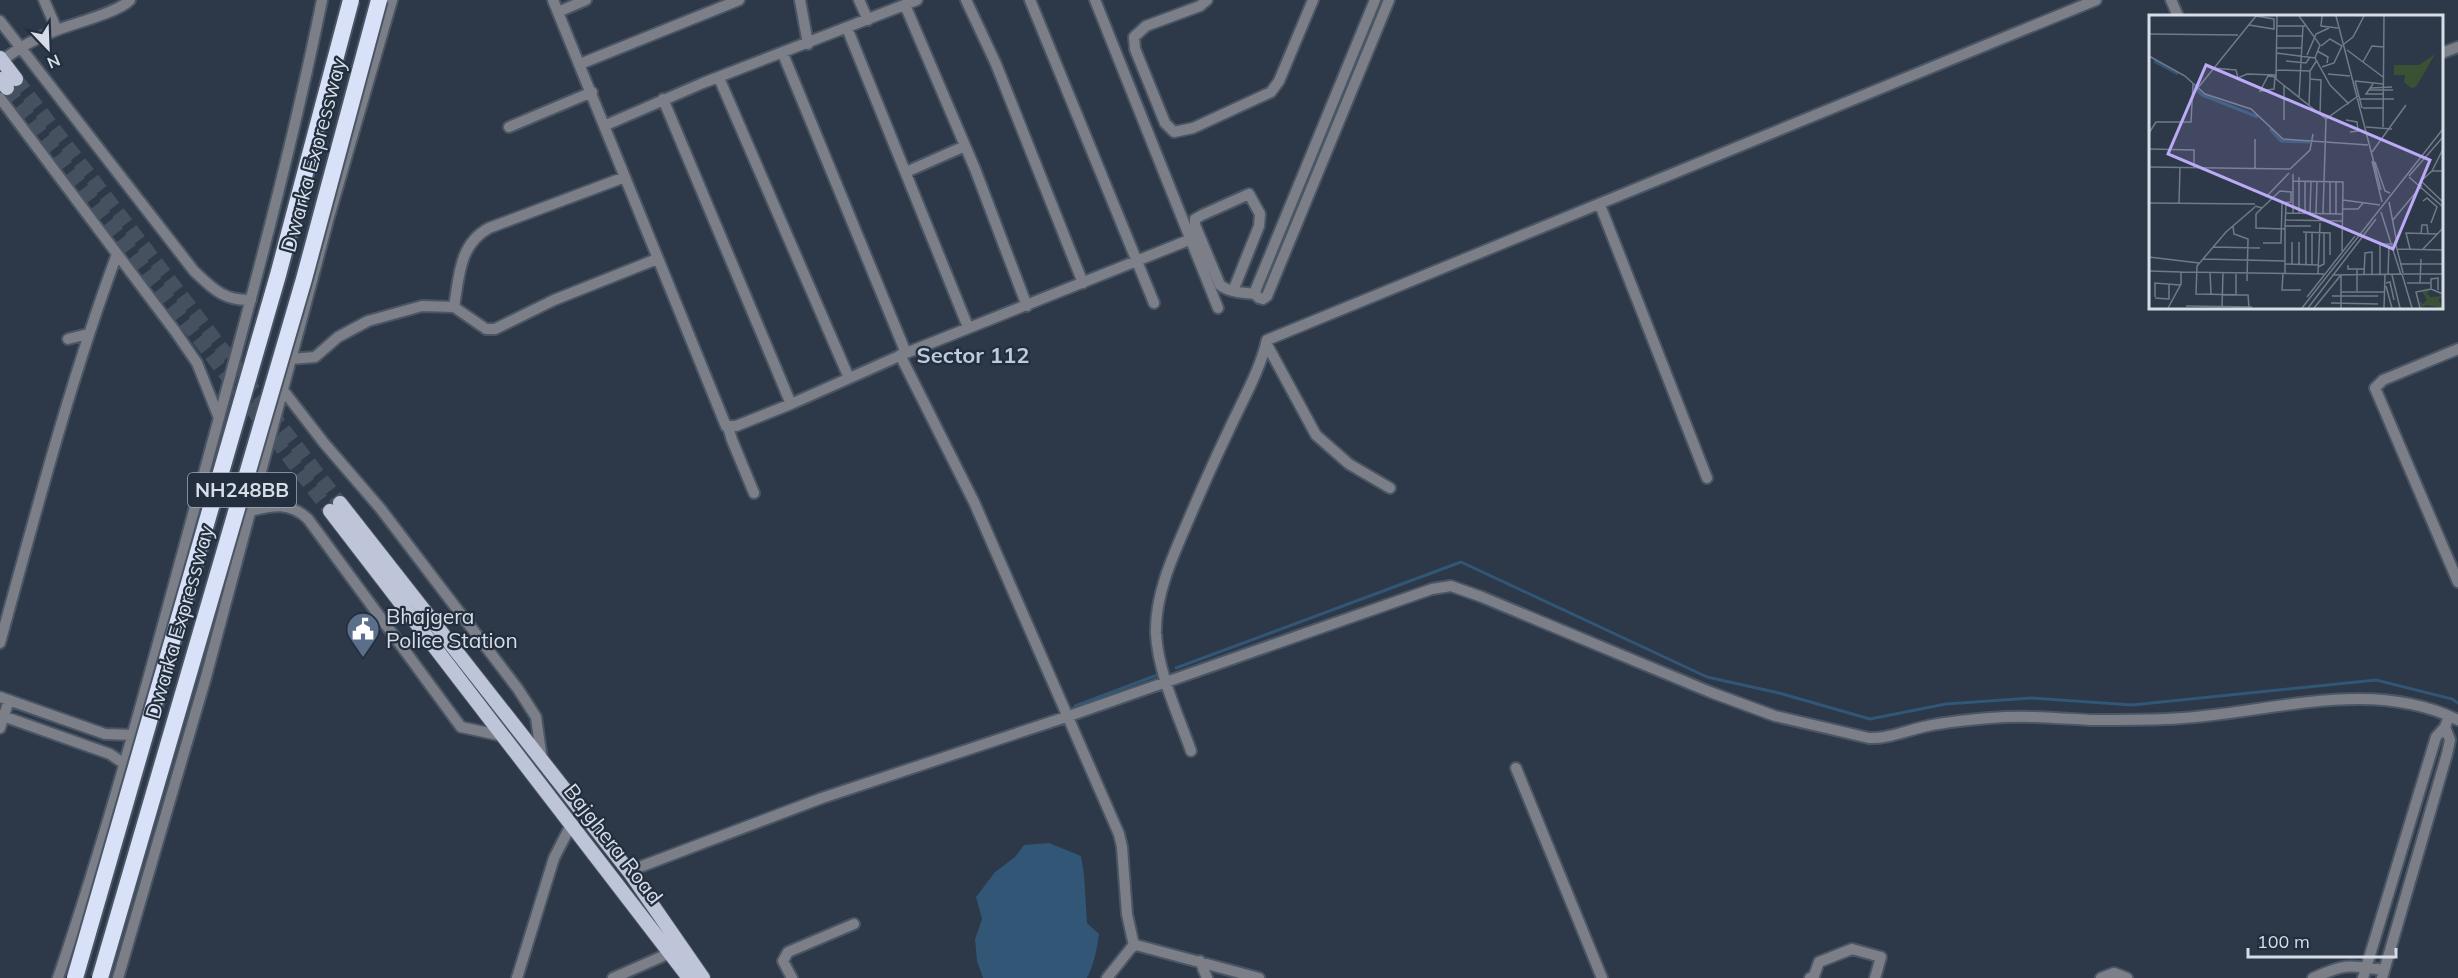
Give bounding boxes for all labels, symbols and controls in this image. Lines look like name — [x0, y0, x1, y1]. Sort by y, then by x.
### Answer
inset map — [2149, 15, 2443, 309]
north arrow — [18, 18, 78, 78]
text: N — [44, 50, 63, 73]
street label: Dwarka Expressway — [275, 55, 351, 255]
district label: Sector 112 — [917, 341, 1029, 369]
road number: NH248BB — [188, 473, 296, 507]
street label: Dwarka Expressway — [139, 522, 219, 722]
place label: Bhajgera Police Station — [386, 603, 518, 653]
public building icon: Bhajgera Police Station — [345, 611, 381, 658]
street label: Bajghera Road — [559, 778, 669, 909]
scale bar — [2248, 921, 2396, 959]
text: 100 m — [2257, 930, 2310, 953]

